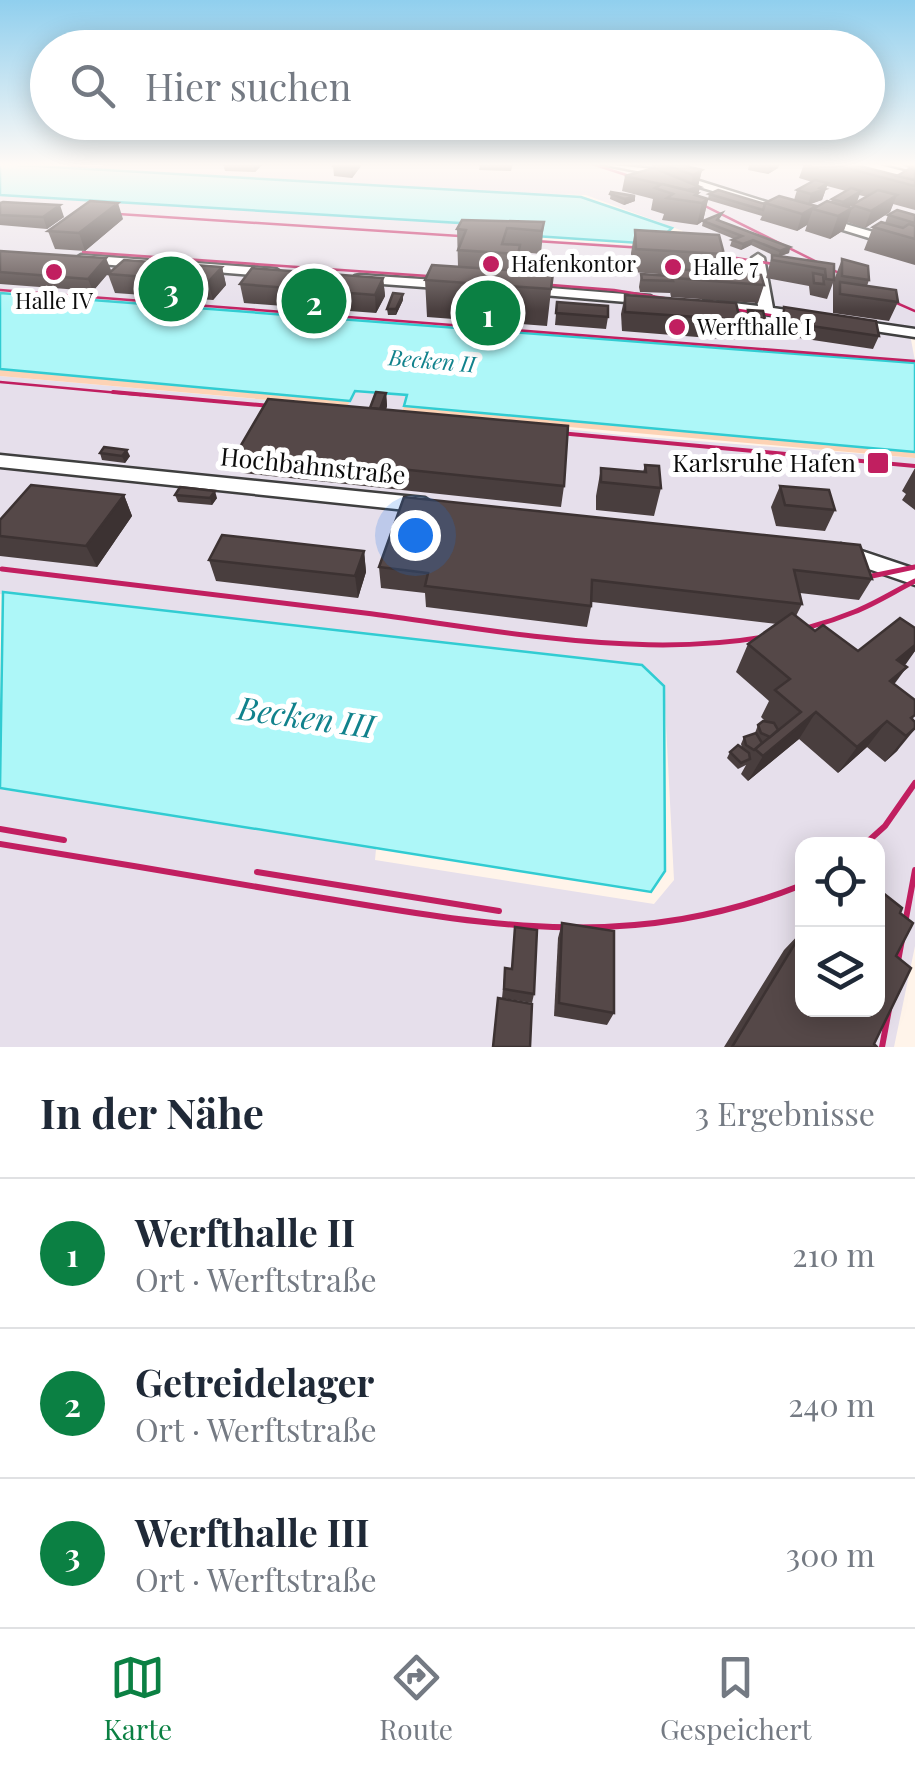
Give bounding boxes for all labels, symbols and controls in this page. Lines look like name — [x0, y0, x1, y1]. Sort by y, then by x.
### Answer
search box — [30, 30, 885, 140]
icon: search — [65, 58, 120, 113]
text: Hier suchen — [145, 60, 352, 111]
place label: Hafenkontor — [511, 248, 636, 278]
place label: Halle 7 — [693, 251, 758, 281]
pin: 3 — [138, 252, 204, 326]
marker: Hafenkontor — [480, 253, 502, 275]
marker: Halle 7 — [662, 256, 684, 278]
marker: Halle IV — [43, 261, 65, 283]
pin: 2 — [282, 264, 346, 338]
pin: 1 — [456, 276, 520, 350]
place label: Halle IV — [15, 285, 94, 315]
place label: Werfthalle I — [696, 311, 812, 341]
marker: Werfthalle I — [666, 316, 688, 338]
water label: Becken II — [386, 341, 478, 379]
street label: Hochbahnstraße — [219, 438, 407, 491]
place label: Karlsruhe Hafen — [672, 445, 856, 478]
marker: Karlsruhe Hafen — [865, 450, 891, 476]
your location — [390, 510, 441, 561]
water label: Becken III — [233, 684, 379, 747]
map controls — [795, 837, 885, 1017]
button: locate — [795, 837, 885, 927]
button: layers — [795, 927, 885, 1017]
text: In der Nähe — [40, 1084, 264, 1140]
text: 3 Ergebnisse — [695, 1091, 875, 1134]
text: Werfthalle II — [135, 1206, 355, 1257]
text: 1 — [66, 1232, 79, 1275]
text: 210 m — [792, 1232, 875, 1275]
text: Ort · Werftstraße — [135, 1257, 377, 1300]
text: Getreidelager — [135, 1356, 374, 1407]
text: 2 — [64, 1382, 81, 1425]
text: 240 m — [788, 1382, 875, 1425]
text: Ort · Werftstraße — [135, 1407, 377, 1450]
text: Werfthalle III — [135, 1506, 370, 1557]
text: 3 — [65, 1532, 80, 1575]
text: 300 m — [786, 1532, 875, 1575]
text: Ort · Werftstraße — [135, 1557, 377, 1600]
tab: Karte — [103, 1650, 172, 1747]
tab: Route — [379, 1650, 453, 1747]
tab: Gespeichert — [660, 1650, 812, 1747]

